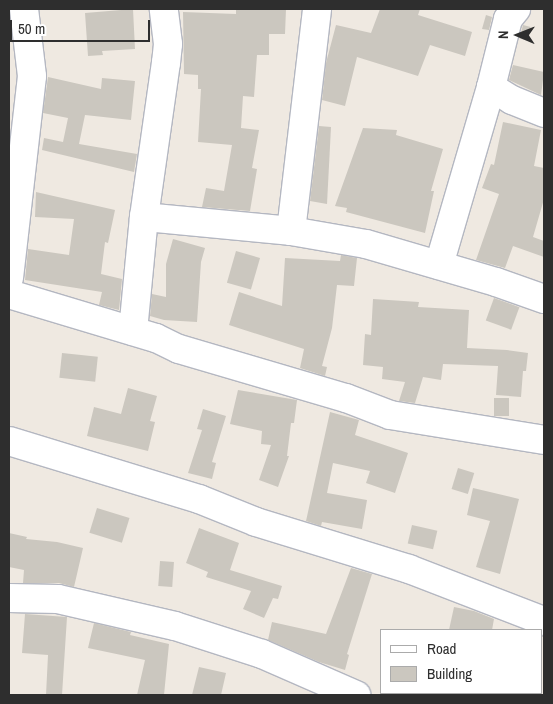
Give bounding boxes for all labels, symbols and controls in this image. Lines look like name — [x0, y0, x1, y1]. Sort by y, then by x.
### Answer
scale bar — [12, 10, 152, 42]
north arrow — [493, 10, 543, 60]
text: 50 m — [18, 18, 45, 39]
text: N — [494, 30, 512, 39]
legend — [380, 629, 543, 694]
text: Road — [427, 638, 456, 659]
text: Building — [427, 663, 472, 684]

